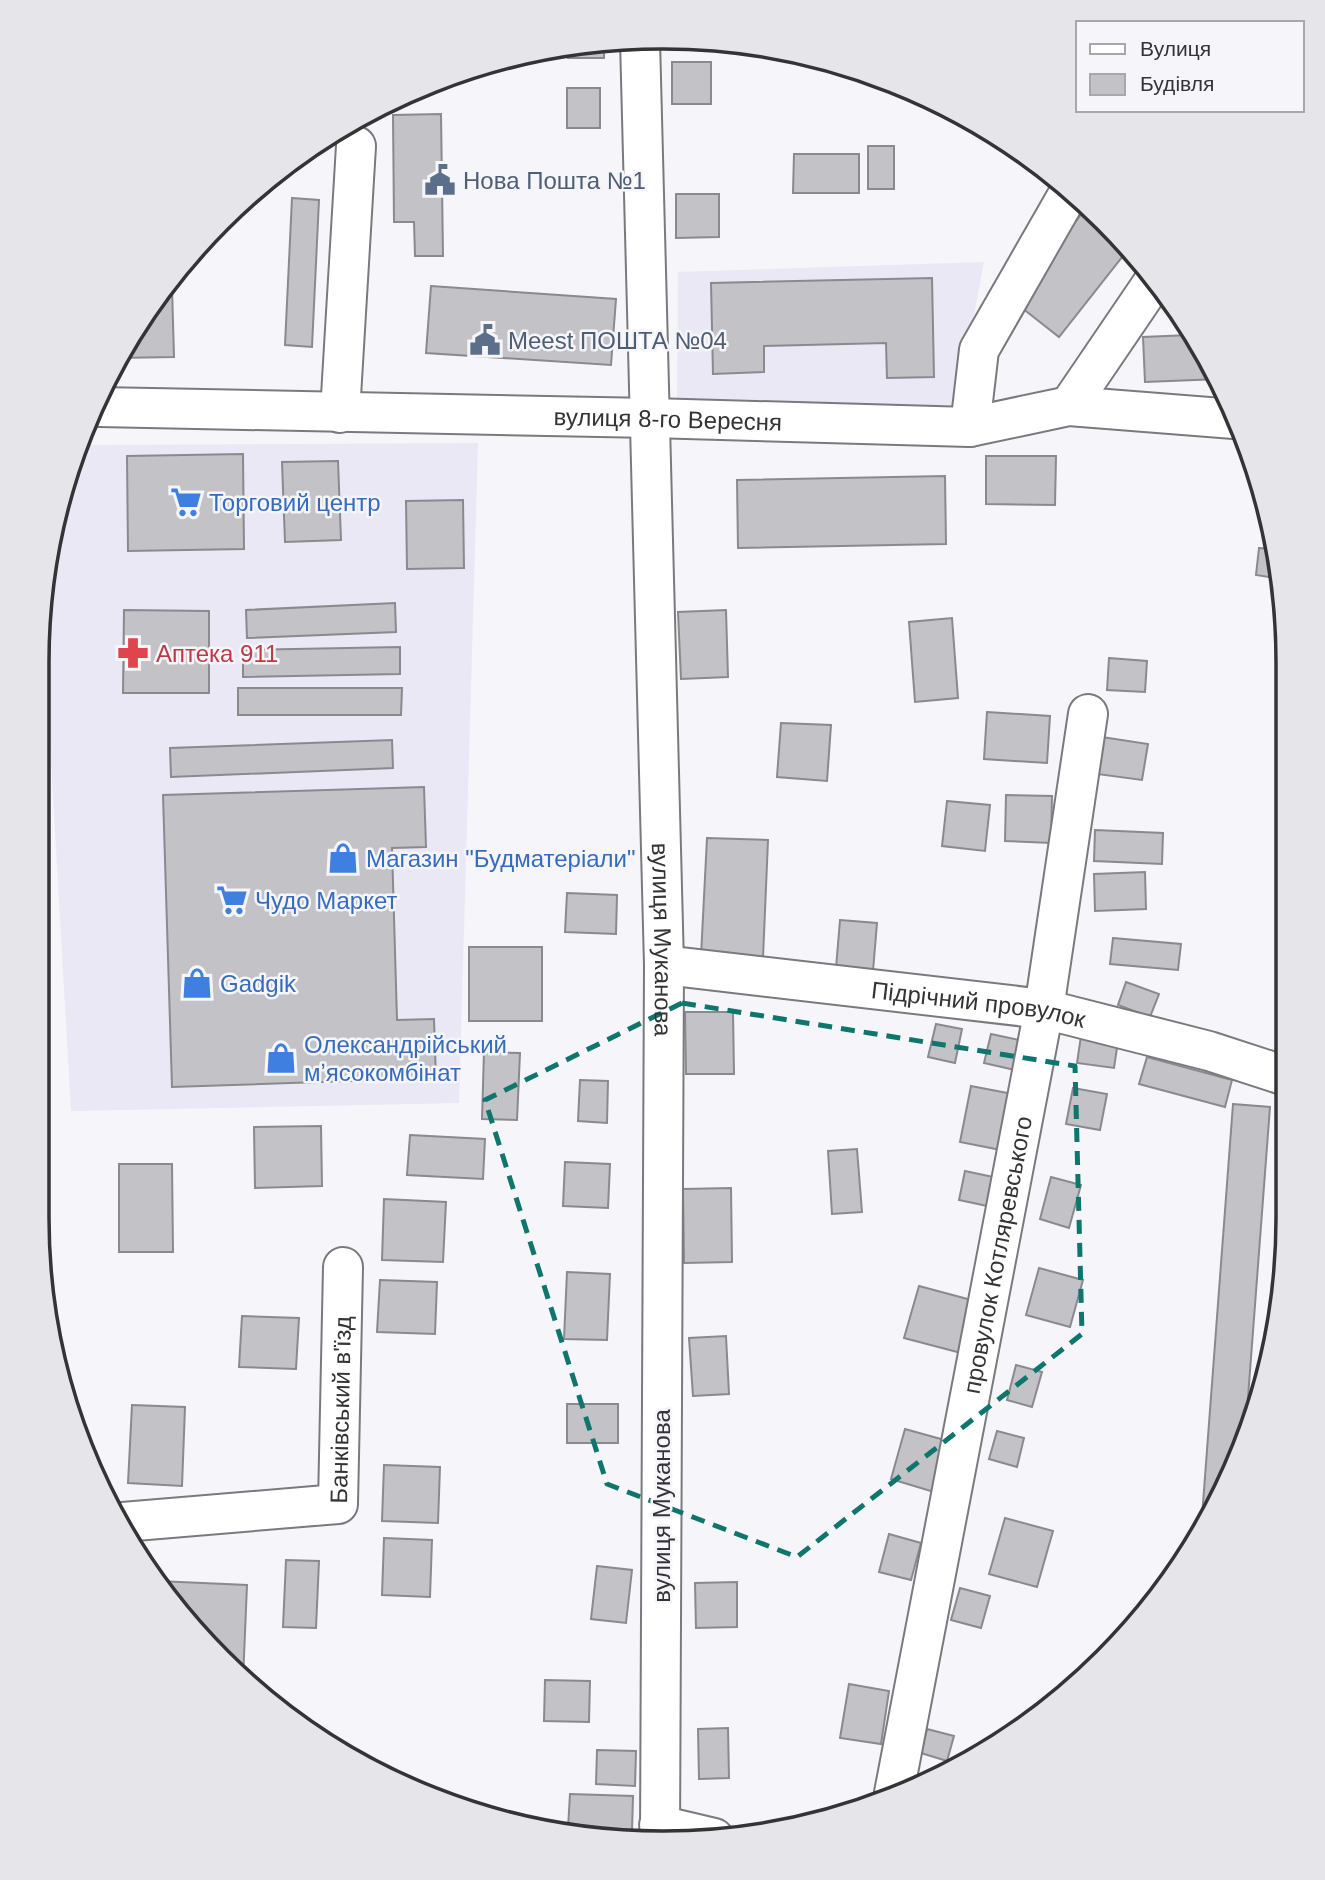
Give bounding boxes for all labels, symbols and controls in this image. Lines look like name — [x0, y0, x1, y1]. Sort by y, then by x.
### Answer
legend — [1076, 21, 1304, 112]
text: Вулиця — [1140, 37, 1211, 60]
text: Будівля — [1140, 72, 1214, 95]
public building icon: Нова Пошта №1 — [423, 163, 457, 197]
place label: Нова Пошта №1 — [463, 167, 646, 194]
public building icon: Meest ПОШТА №04 — [468, 323, 502, 357]
place label: Meest ПОШТА №04 — [508, 327, 727, 354]
street label: вулиця 8-го Вересня — [553, 403, 782, 435]
supermarket icon: Торговий центр — [169, 485, 203, 519]
place label: Торговий центр — [209, 489, 381, 516]
pharmacy icon: Аптека 911 — [116, 636, 150, 670]
place label: Аптека 911 — [156, 640, 278, 667]
shop icon: Магазин "Будматеріали" — [326, 841, 360, 875]
street label: вулиця Муканова — [647, 843, 678, 1037]
place label: Магазин "Будматеріали" — [366, 845, 636, 872]
supermarket icon: Чудо Маркет — [215, 883, 249, 917]
place label: Чудо Маркет — [255, 887, 398, 914]
shop icon: Gadgik — [180, 966, 214, 1000]
place label: Gadgik — [220, 970, 297, 997]
street label: Підрічний провулок — [870, 976, 1089, 1033]
place label: Олександрійський мʼясокомбінат — [304, 1031, 507, 1086]
shop icon: Олександрійський мʼясокомбінат — [264, 1041, 298, 1075]
street label: провулок Котляревського — [957, 1114, 1037, 1396]
street label: Банківський в'їзд — [325, 1316, 355, 1504]
street label: вулиця Муканова — [648, 1409, 675, 1603]

